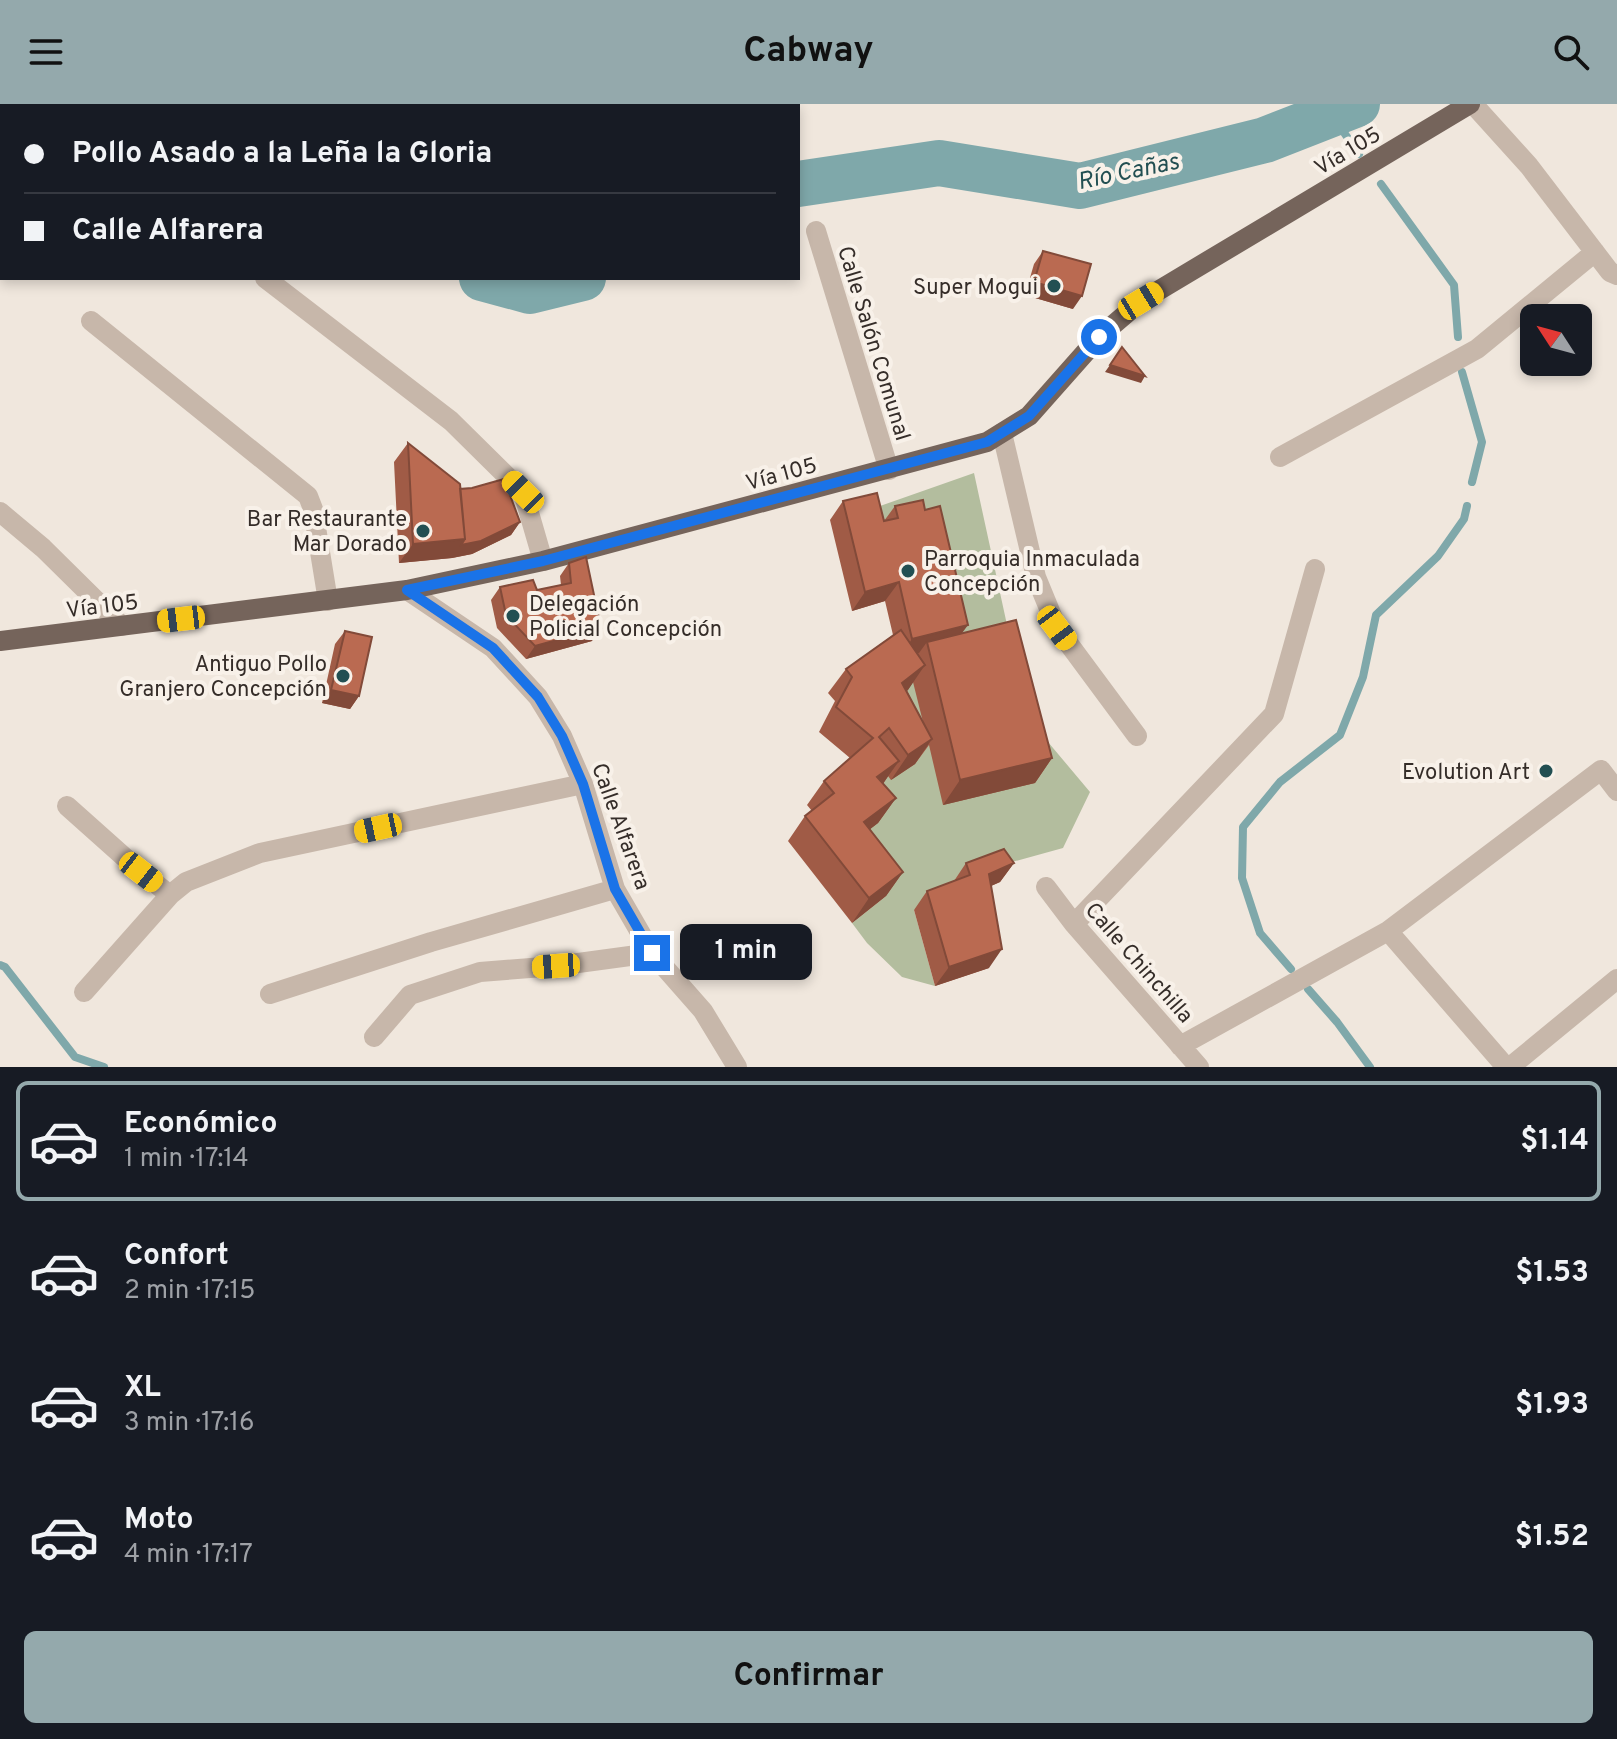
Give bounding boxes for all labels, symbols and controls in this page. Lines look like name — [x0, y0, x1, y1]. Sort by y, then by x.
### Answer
text: Cabway — [743, 29, 874, 75]
icon: menu — [24, 30, 68, 74]
icon: search — [1549, 30, 1593, 74]
street label: Vía 105 — [1310, 122, 1386, 182]
text: Pollo Asado a la Leña la Gloria — [72, 136, 492, 173]
water label: Río Cañas — [1075, 147, 1183, 198]
text: Calle Alfarera — [72, 213, 264, 250]
street label: Calle Salón Comunal — [830, 243, 915, 444]
place label: Super Mogui — [913, 275, 1038, 302]
marker: Super Mogui — [1045, 277, 1063, 295]
car — [1114, 278, 1168, 324]
north arrow — [1520, 304, 1592, 376]
map controls — [1520, 304, 1592, 376]
route start — [1081, 319, 1117, 355]
street label: Vía 105 — [743, 453, 820, 498]
car — [498, 467, 548, 517]
place label: Bar Restaurante Mar Dorado — [247, 507, 407, 559]
marker: Bar Restaurante Mar Dorado — [414, 522, 432, 540]
place label: Parroquia Inmaculada Concepción — [924, 547, 1140, 599]
marker: Parroquia Inmaculada Concepción — [899, 562, 917, 580]
street label: Vía 105 — [65, 590, 140, 625]
place label: Delegación Policial Concepción — [529, 592, 722, 644]
car — [1033, 602, 1081, 654]
car — [156, 604, 206, 634]
marker: Delegación Policial Concepción — [504, 607, 522, 625]
place label: Antiguo Pollo Granjero Concepción — [119, 652, 327, 704]
marker: Antiguo Pollo Granjero Concepción — [334, 667, 352, 685]
street label: Calle Alfarera — [584, 760, 655, 894]
place label: Evolution Art — [1402, 760, 1530, 787]
marker: Evolution Art — [1537, 762, 1555, 780]
car — [352, 811, 404, 845]
car — [115, 848, 167, 896]
street label: Calle Chinchilla — [1078, 898, 1198, 1030]
callout: 1 min — [680, 925, 812, 981]
route end — [634, 935, 670, 971]
text: 1 min — [715, 935, 777, 968]
car — [531, 952, 581, 980]
icon: car — [28, 1105, 100, 1177]
text: Económico — [124, 1106, 277, 1143]
text: $1.14 — [1520, 1123, 1589, 1160]
text: 1 min · 17:14 — [124, 1143, 249, 1176]
icon: car — [28, 1237, 100, 1309]
text: Confort — [124, 1238, 229, 1275]
text: $1.53 — [1515, 1255, 1589, 1292]
text: 2 min · 17:15 — [124, 1275, 255, 1308]
icon: car — [28, 1369, 100, 1441]
text: XL — [124, 1370, 161, 1407]
text: $1.93 — [1515, 1387, 1589, 1424]
text: 3 min · 17:16 — [124, 1407, 254, 1440]
icon: car — [28, 1501, 100, 1573]
text: Moto — [124, 1502, 194, 1539]
text: $1.52 — [1515, 1519, 1589, 1556]
text: 4 min · 17:17 — [124, 1539, 253, 1572]
button: Confirmar — [24, 1631, 1593, 1723]

